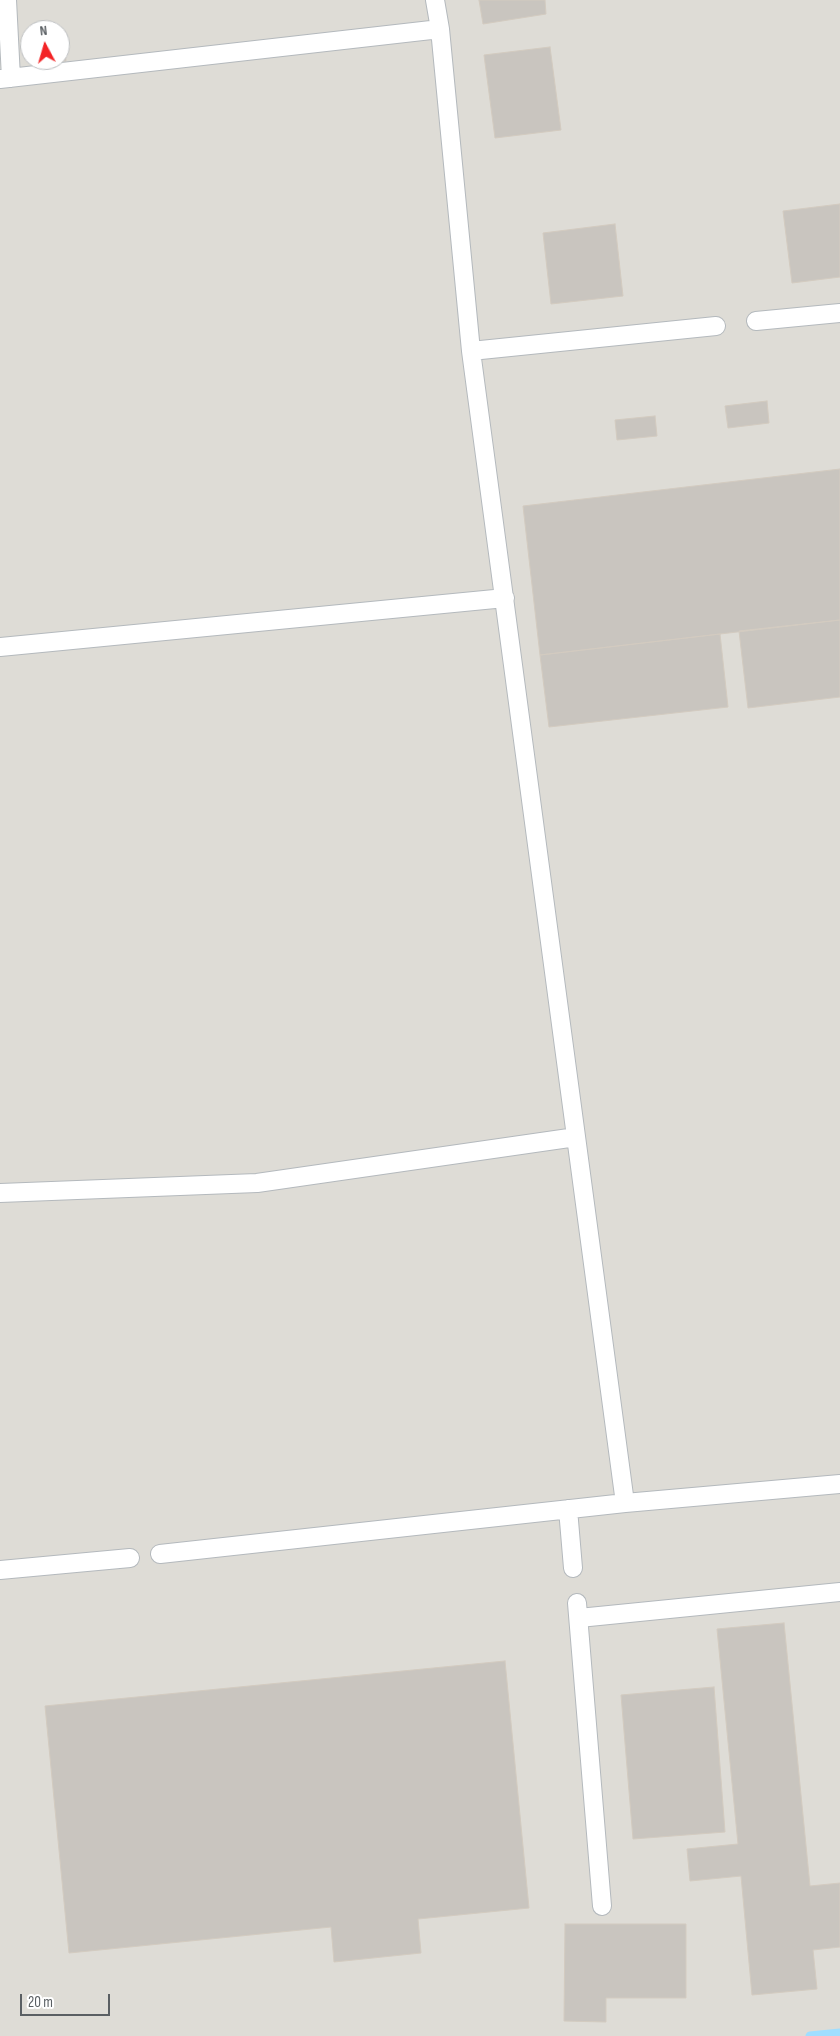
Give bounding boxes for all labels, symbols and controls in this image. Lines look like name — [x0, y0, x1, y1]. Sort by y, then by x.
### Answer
north arrow — [20, 20, 70, 70]
text: N — [39, 22, 48, 39]
scale bar — [22, 1984, 112, 2016]
text: 20 m — [28, 1993, 53, 2012]

